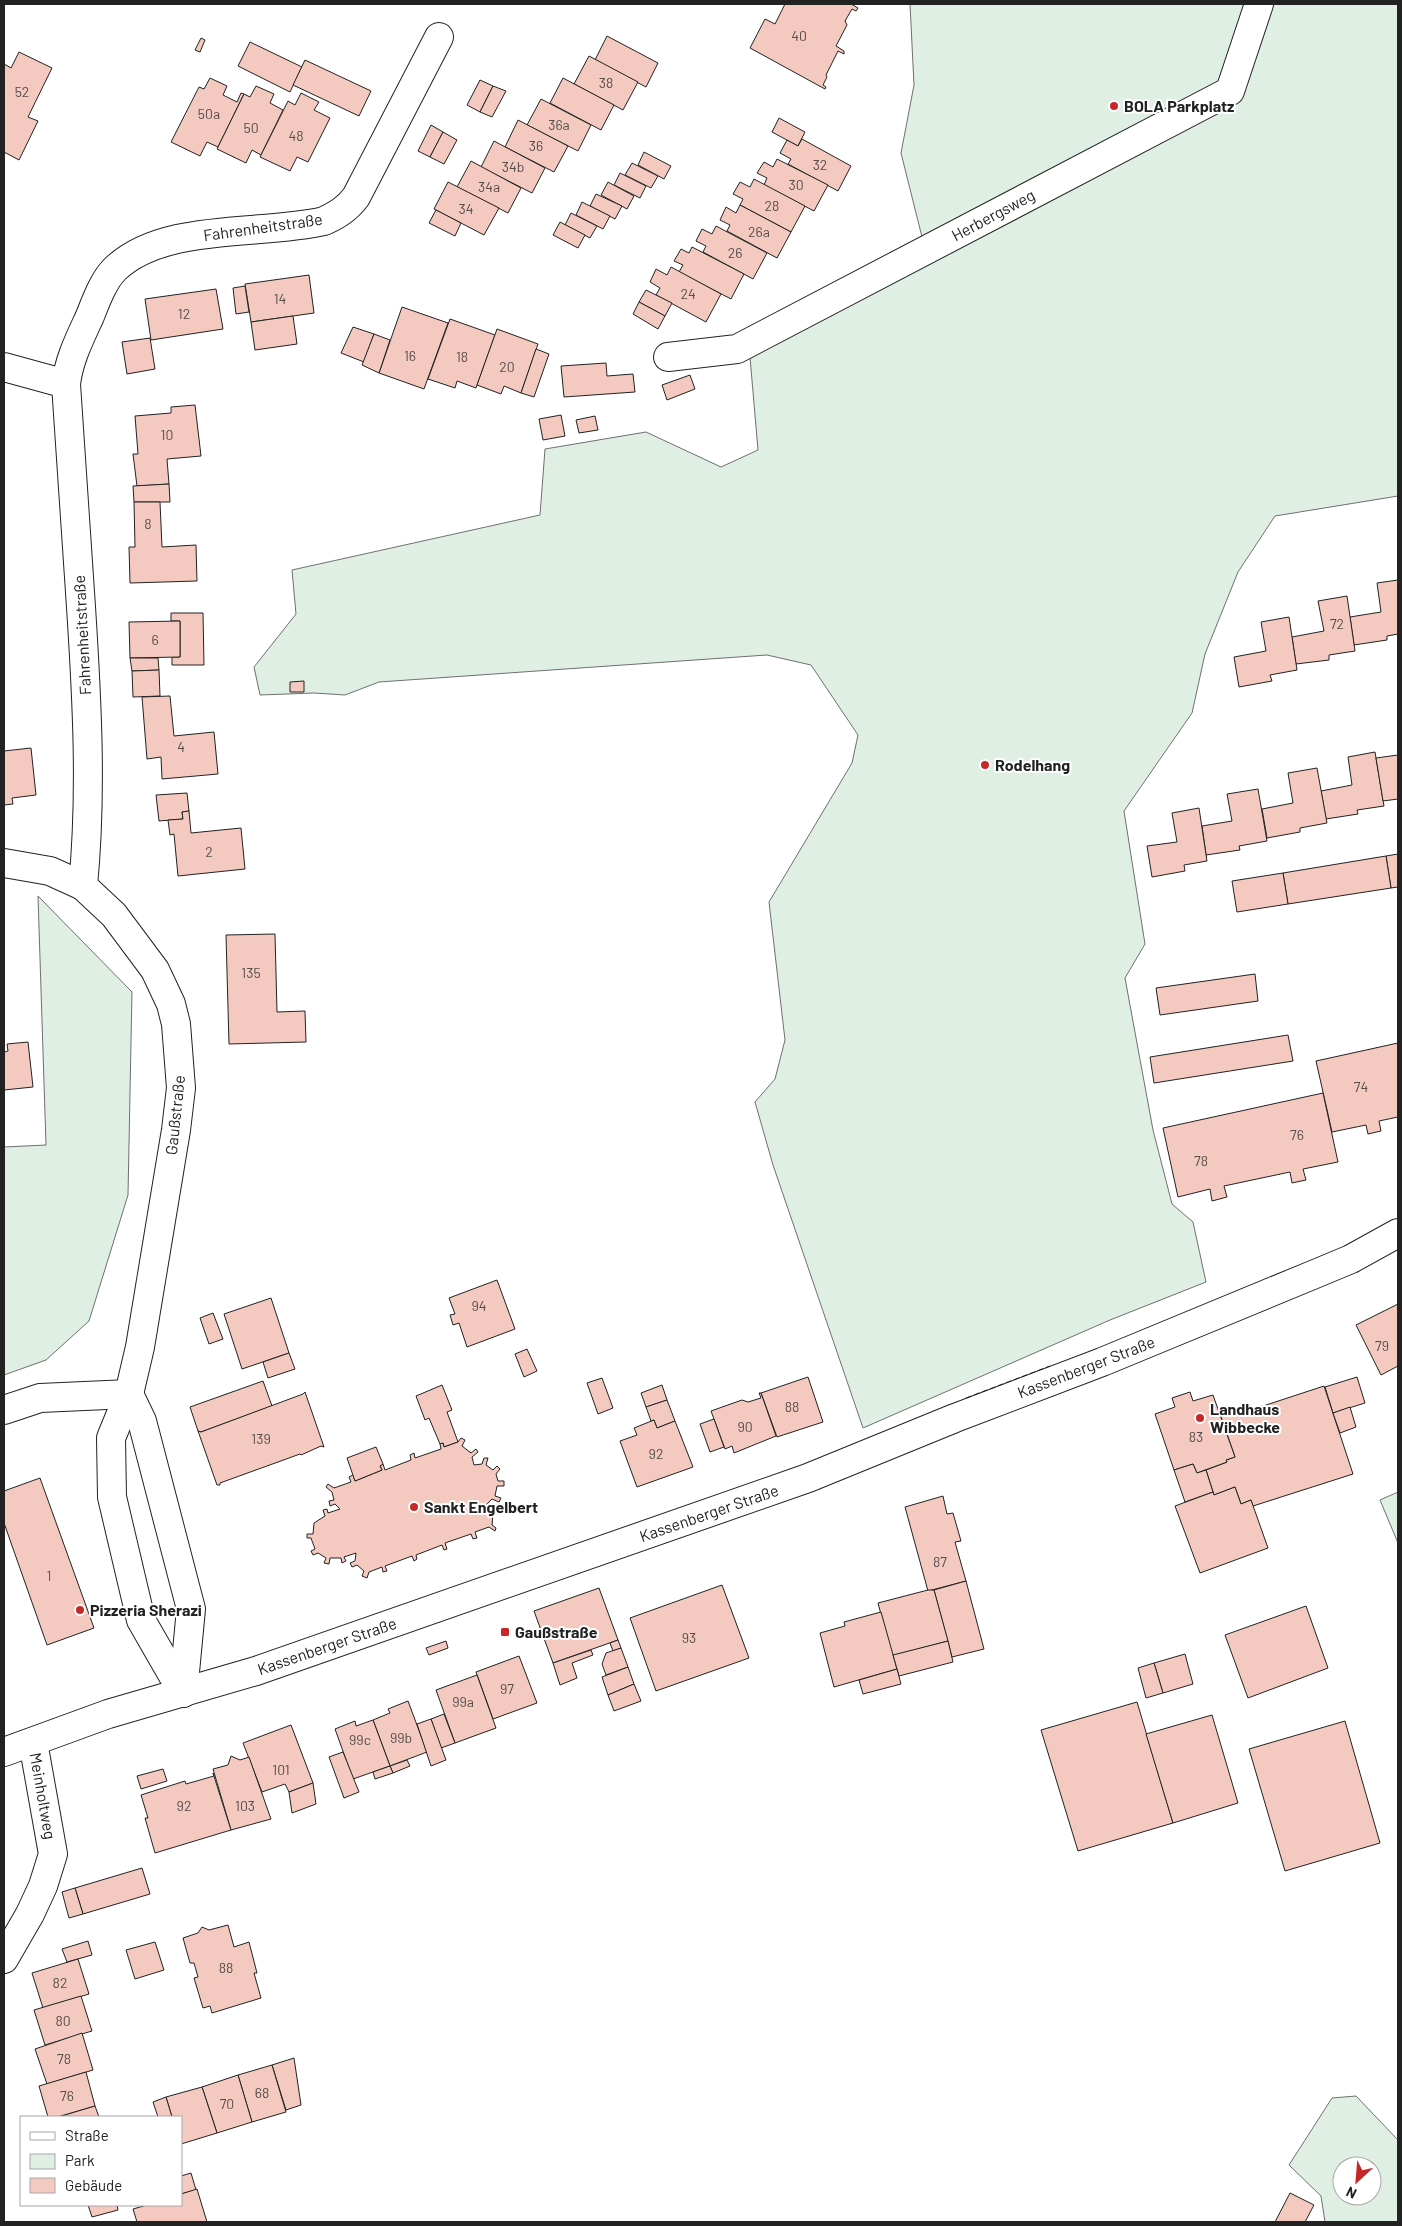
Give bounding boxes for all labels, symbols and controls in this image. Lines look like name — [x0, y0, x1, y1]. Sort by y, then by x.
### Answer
house number: 40 — [791, 27, 807, 44]
house number: 38 — [599, 74, 613, 91]
house number: 52 — [15, 83, 29, 100]
place label: BOLA Parkplatz — [1124, 96, 1234, 115]
marker: BOLA Parkplatz — [1108, 100, 1120, 112]
house number: 50a — [198, 105, 220, 122]
house number: 36a — [548, 116, 570, 133]
house number: 50 — [243, 119, 259, 136]
house number: 48 — [288, 127, 304, 144]
house number: 36 — [529, 137, 543, 154]
house number: 32 — [813, 156, 827, 173]
house number: 34b — [502, 158, 524, 175]
house number: 30 — [788, 176, 804, 193]
house number: 34a — [478, 178, 500, 195]
street label: Herbergsweg — [948, 185, 1038, 244]
house number: 28 — [765, 197, 779, 214]
house number: 34 — [459, 200, 473, 217]
street label: Fahrenheitstraße — [202, 209, 324, 244]
house number: 26a — [748, 223, 770, 240]
house number: 26 — [728, 244, 742, 261]
house number: 24 — [680, 285, 696, 302]
house number: 14 — [274, 290, 286, 307]
house number: 12 — [178, 305, 190, 322]
house number: 16 — [404, 347, 416, 364]
house number: 18 — [456, 348, 468, 365]
house number: 20 — [499, 358, 515, 375]
house number: 10 — [161, 426, 173, 443]
house number: 8 — [144, 515, 152, 532]
street label: Fahrenheitstraße — [69, 575, 94, 696]
house number: 72 — [1330, 615, 1344, 632]
house number: 6 — [151, 631, 159, 648]
house number: 4 — [177, 738, 185, 755]
place label: Rodelhang — [995, 755, 1070, 774]
marker: Rodelhang — [979, 759, 991, 771]
house number: 2 — [205, 843, 213, 860]
house number: 135 — [241, 964, 261, 981]
street label: Gaußstraße — [161, 1074, 188, 1156]
house number: 74 — [1354, 1078, 1368, 1095]
house number: 76 — [1290, 1126, 1304, 1143]
house number: 78 — [1194, 1152, 1208, 1169]
house number: 94 — [471, 1297, 487, 1314]
street label: Kassenberger Straße — [1014, 1332, 1157, 1402]
house number: 79 — [1375, 1337, 1389, 1354]
house number: 88 — [785, 1398, 799, 1415]
place label: Landhaus Wibbecke — [1210, 1399, 1280, 1436]
marker: Landhaus Wibbecke — [1194, 1412, 1206, 1424]
house number: 90 — [737, 1418, 753, 1435]
house number: 83 — [1189, 1428, 1203, 1445]
house number: 139 — [251, 1430, 271, 1447]
house number: 92 — [649, 1445, 663, 1462]
street label: Kassenberger Straße — [637, 1480, 781, 1545]
place label: Sankt Engelbert — [424, 1497, 538, 1516]
marker: Sankt Engelbert — [408, 1501, 420, 1513]
house number: 87 — [933, 1553, 947, 1570]
house number: 1 — [47, 1567, 51, 1584]
place label: Pizzeria Sherazi — [90, 1600, 202, 1619]
marker: Pizzeria Sherazi — [74, 1604, 86, 1616]
street label: Kassenberger Straße — [255, 1613, 399, 1678]
place label: Gaußstraße — [515, 1622, 598, 1641]
marker: Gaußstraße — [499, 1626, 511, 1638]
house number: 93 — [682, 1629, 696, 1646]
house number: 97 — [500, 1680, 514, 1697]
house number: 99a — [452, 1693, 474, 1710]
house number: 99b — [390, 1729, 412, 1746]
house number: 99c — [349, 1731, 371, 1748]
street label: Meinholtweg — [27, 1751, 60, 1841]
house number: 101 — [272, 1761, 290, 1778]
house number: 92 — [177, 1797, 191, 1814]
house number: 103 — [235, 1797, 255, 1814]
house number: 88 — [219, 1959, 233, 1976]
house number: 82 — [53, 1974, 67, 1991]
house number: 80 — [55, 2012, 71, 2029]
house number: 78 — [57, 2050, 71, 2067]
house number: 68 — [255, 2084, 269, 2101]
house number: 76 — [60, 2087, 74, 2104]
house number: 70 — [220, 2095, 234, 2112]
legend — [20, 2116, 182, 2206]
text: Straße — [65, 2126, 109, 2144]
text: Park — [65, 2151, 95, 2169]
north arrow — [1332, 2156, 1382, 2206]
text: Gebäude — [65, 2176, 122, 2194]
text: N — [1343, 2183, 1359, 2203]

